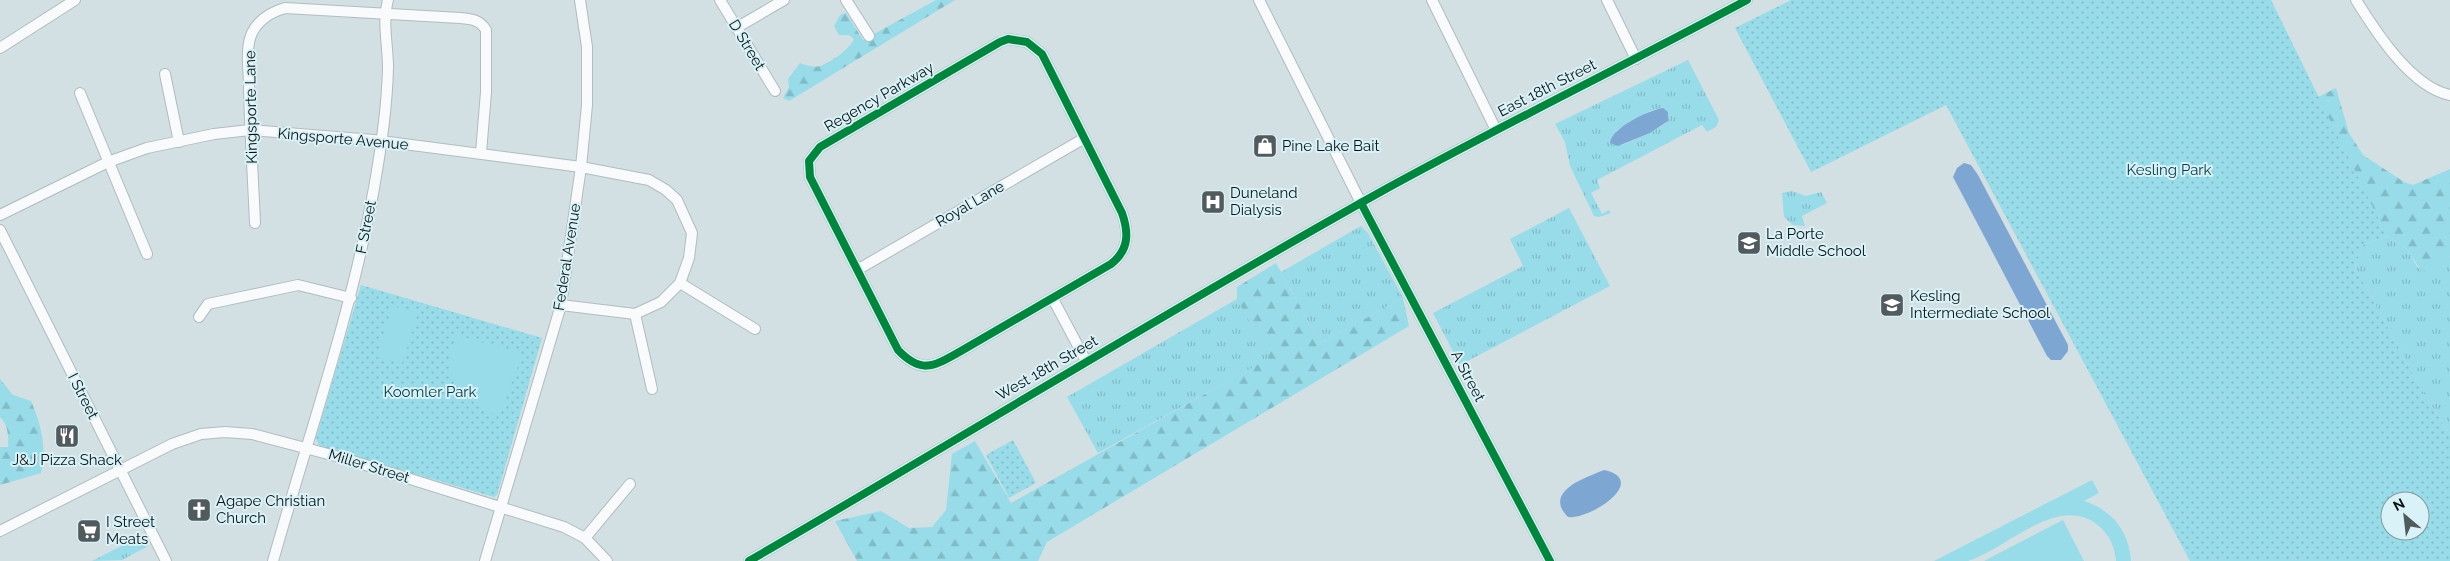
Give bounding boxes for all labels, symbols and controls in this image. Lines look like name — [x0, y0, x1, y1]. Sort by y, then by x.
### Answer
street label: D Street — [725, 16, 769, 74]
street label: Kingsporte Lane — [241, 50, 261, 164]
street label: East 18th Street — [1495, 55, 1599, 121]
street label: Regency Parkway — [821, 58, 937, 136]
street label: Kingsporte Avenue — [277, 124, 409, 154]
shop icon: Pine Lake Bait — [1252, 133, 1278, 159]
place label: Pine Lake Bait — [1282, 137, 1380, 155]
park label: Kesling Park — [2126, 161, 2212, 179]
street label: Royal Lane — [932, 177, 1008, 231]
place label: Duneland Dialysis — [1230, 184, 1298, 219]
hospital icon: Duneland Dialysis — [1200, 189, 1226, 215]
street label: F Street — [352, 199, 380, 255]
street label: Federal Avenue — [550, 202, 584, 312]
place label: La Porte Middle School — [1766, 225, 1867, 260]
school or university icon: La Porte Middle School — [1736, 230, 1762, 256]
place label: Kesling Intermediate School — [1910, 287, 2051, 322]
school or university icon: Kesling Intermediate School — [1879, 292, 1905, 318]
street label: West 18th Street — [993, 332, 1101, 404]
street label: A Street — [1447, 347, 1489, 405]
street label: I Street — [64, 370, 102, 422]
park label: Koomler Park — [383, 383, 477, 401]
restaurant icon: J&J Pizza Shack — [54, 423, 80, 449]
street label: Miller Street — [326, 445, 412, 487]
place label: J&J Pizza Shack — [12, 451, 122, 469]
north arrow — [2380, 491, 2430, 541]
place label: Agape Christian Church — [216, 492, 325, 527]
text: N — [2390, 495, 2407, 514]
church icon: Agape Christian Church — [186, 497, 212, 523]
place label: I Street Meats — [106, 513, 155, 548]
supermarket icon: I Street Meats — [76, 518, 102, 544]

